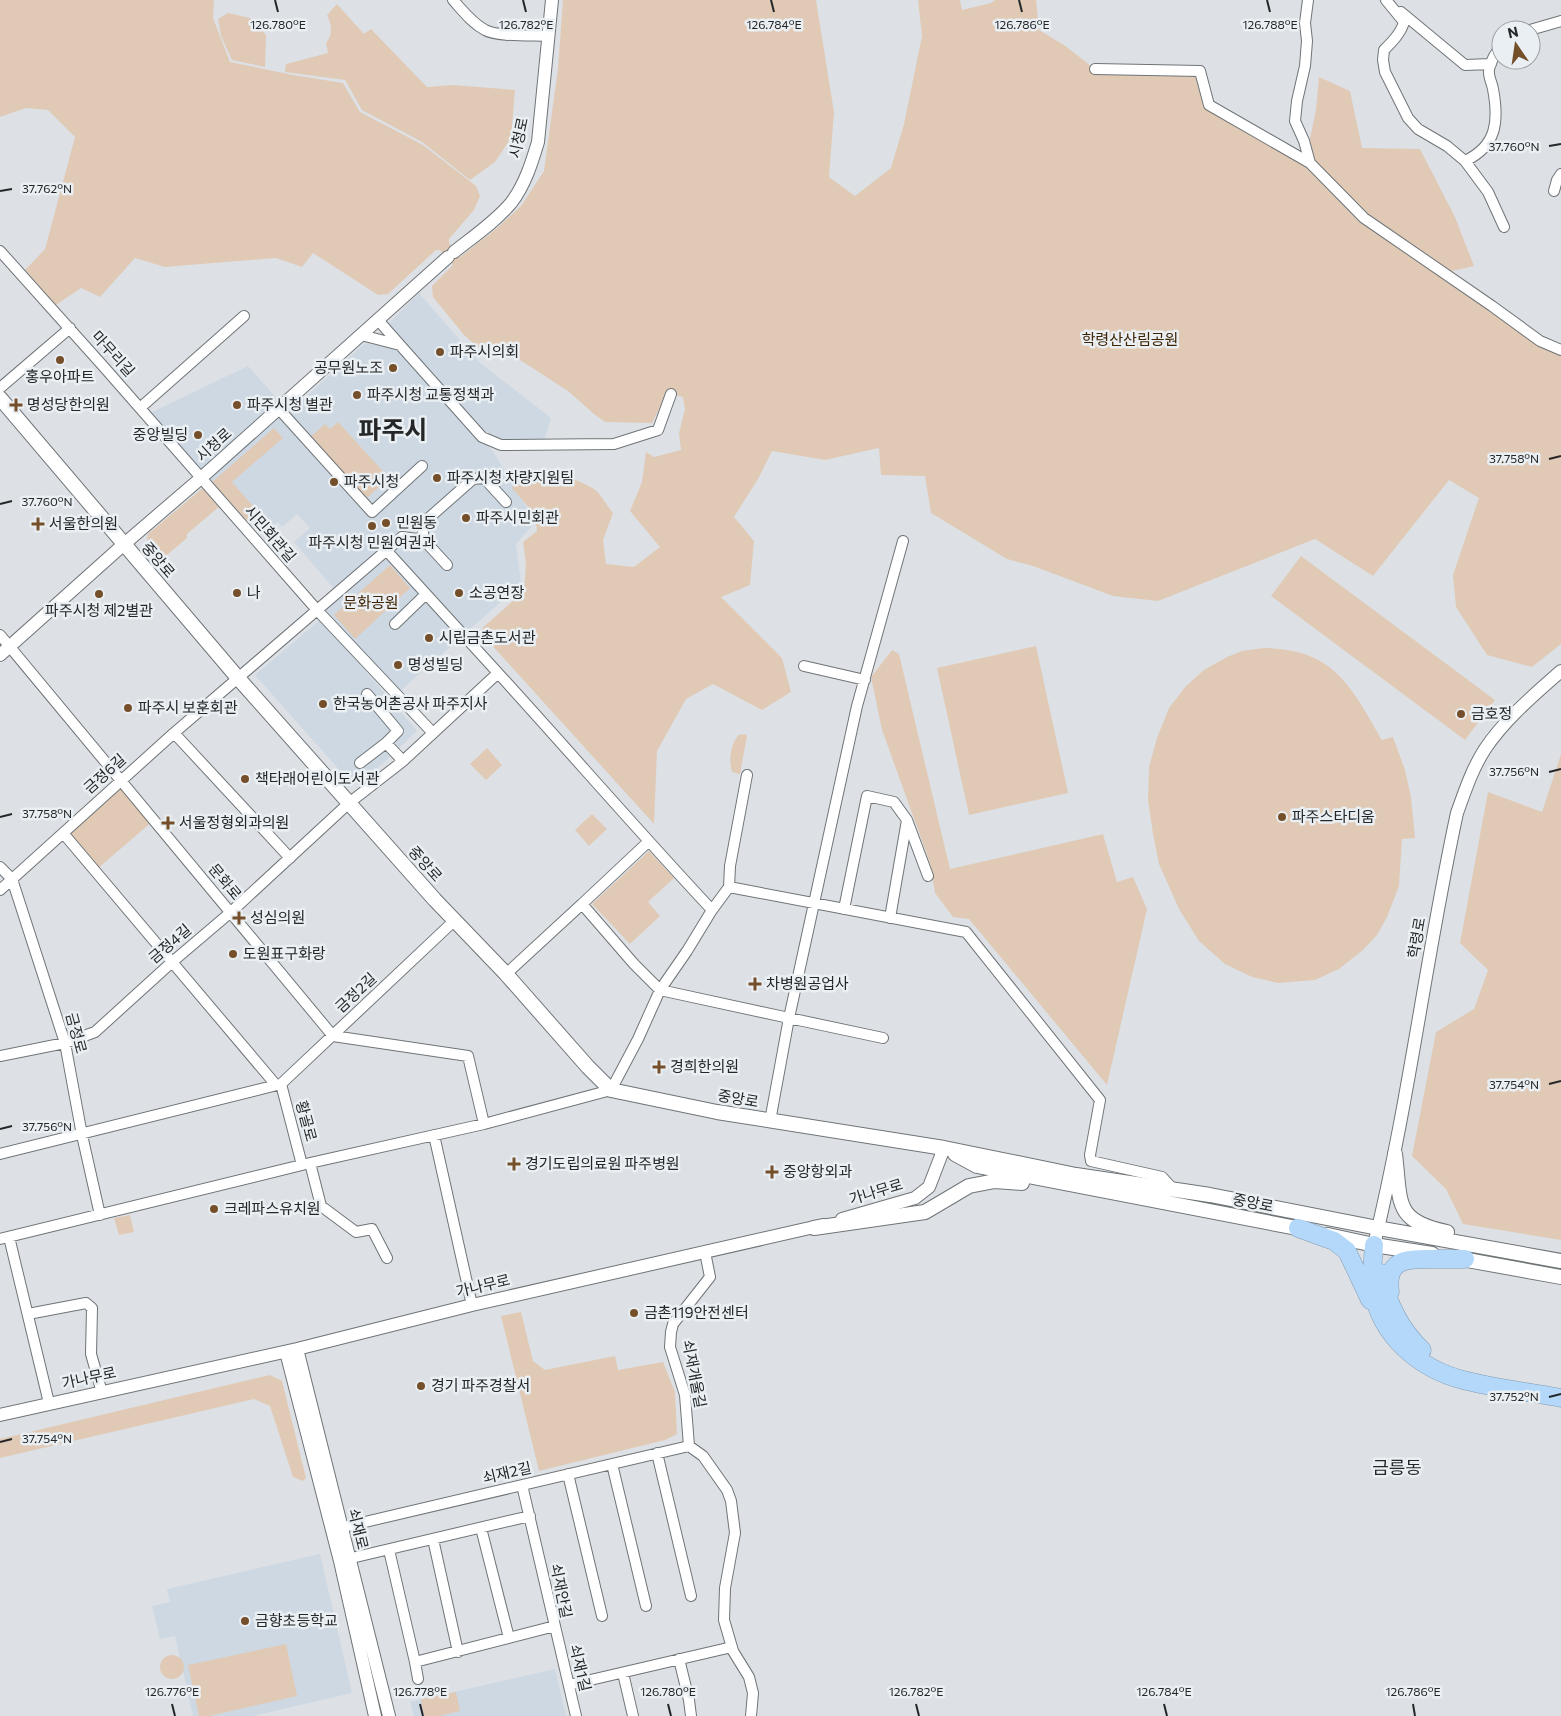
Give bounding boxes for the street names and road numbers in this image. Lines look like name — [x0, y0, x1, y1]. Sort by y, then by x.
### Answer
street label: 시청로 — [505, 116, 531, 160]
street label: 마무리길 — [89, 327, 139, 380]
street label: 시청로 — [192, 424, 235, 465]
street label: 시민회관길 — [241, 501, 300, 565]
street label: 중앙로 — [138, 538, 179, 581]
street label: 금정6길 — [80, 750, 129, 797]
street label: 중앙로 — [405, 842, 446, 885]
street label: 문화로 — [206, 860, 246, 903]
street label: 학령로 — [1404, 916, 1428, 960]
street label: 금정4길 — [144, 920, 194, 967]
street label: 금정2길 — [331, 969, 380, 1016]
street label: 금정로 — [63, 1010, 91, 1055]
street label: 중앙로 — [716, 1086, 760, 1110]
street label: 황골로 — [293, 1098, 321, 1143]
street label: 가나무로 — [847, 1174, 905, 1208]
street label: 중앙로 — [1231, 1189, 1275, 1215]
street label: 가나무로 — [454, 1270, 512, 1300]
street label: 쇠재개울길 — [680, 1338, 710, 1409]
street label: 가나무로 — [60, 1362, 118, 1392]
street label: 쇠재2길 — [481, 1458, 533, 1486]
street label: 쇠재로 — [345, 1506, 373, 1551]
street label: 쇠재안길 — [548, 1562, 576, 1620]
street label: 쇠재1길 — [567, 1642, 595, 1693]

